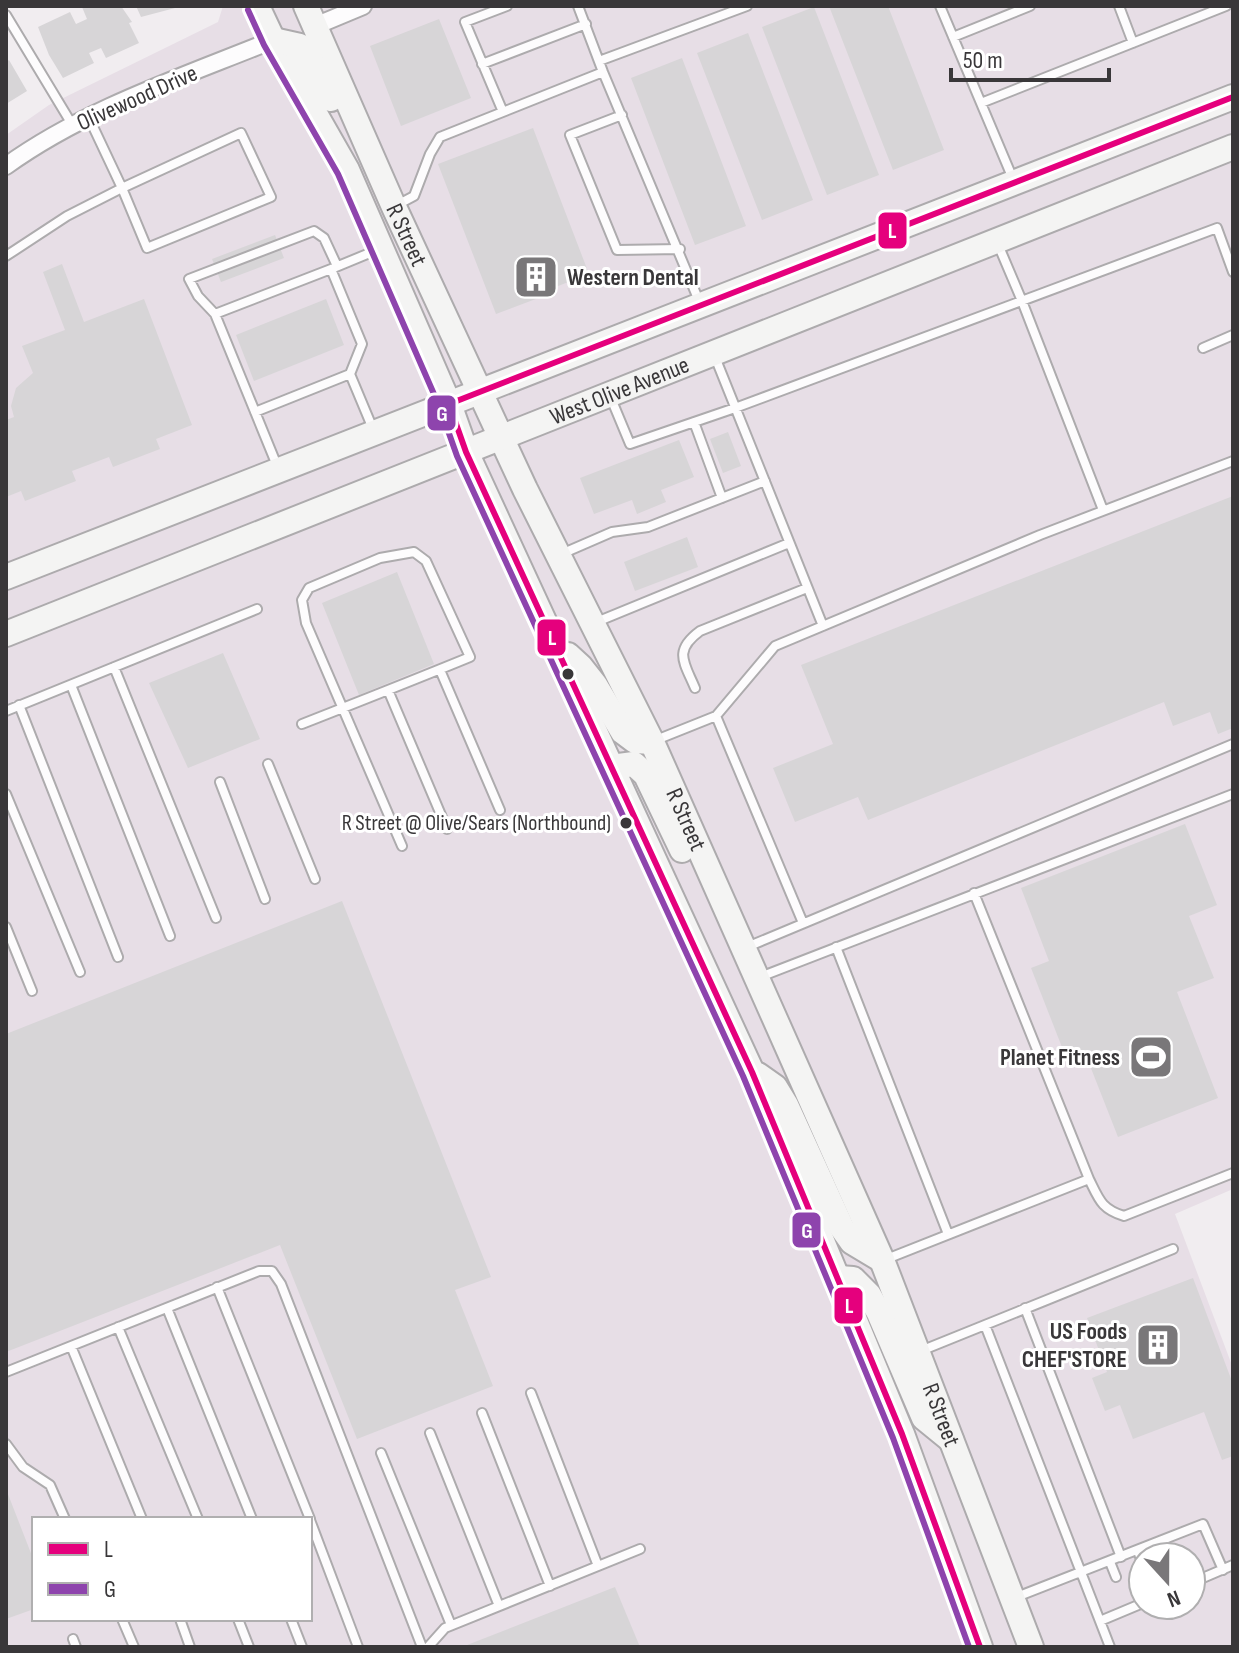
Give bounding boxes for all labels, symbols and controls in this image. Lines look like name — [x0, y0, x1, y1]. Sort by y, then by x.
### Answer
scale bar — [951, 32, 1109, 82]
text: 50 m — [963, 46, 1003, 75]
street label: Olivewood Drive — [72, 59, 202, 137]
street label: R Street — [380, 199, 434, 271]
line badge: L — [877, 211, 908, 250]
text: L — [888, 218, 897, 245]
building icon: Western Dental — [512, 253, 560, 301]
place label: Western Dental — [567, 263, 699, 292]
street label: West Olive Avenue — [546, 350, 693, 431]
line badge: G — [426, 394, 457, 432]
text: G — [436, 401, 448, 428]
line badge: L — [536, 618, 567, 657]
text: L — [548, 625, 557, 652]
unlabelled marker — [560, 666, 576, 682]
street label: R Street — [660, 783, 713, 855]
place label: R Street @ Olive/Sears (Northbound) — [342, 810, 611, 837]
marker: R Street @ Olive/Sears (Northbound) — [618, 815, 634, 831]
sports icon: Planet Fitness — [1127, 1033, 1175, 1081]
place label: Planet Fitness — [1000, 1043, 1120, 1072]
line badge: G — [791, 1211, 822, 1249]
text: G — [801, 1218, 813, 1245]
line badge: L — [833, 1286, 864, 1325]
text: L — [845, 1293, 854, 1320]
place label: US Foods CHEF'STORE — [1022, 1317, 1127, 1374]
building icon: US Foods CHEF'STORE — [1134, 1321, 1182, 1369]
street label: R Street — [916, 1379, 967, 1451]
legend — [32, 1517, 312, 1621]
text: L — [104, 1535, 113, 1564]
north arrow — [1127, 1541, 1207, 1621]
text: G — [104, 1575, 116, 1604]
text: N — [1163, 1584, 1184, 1613]

